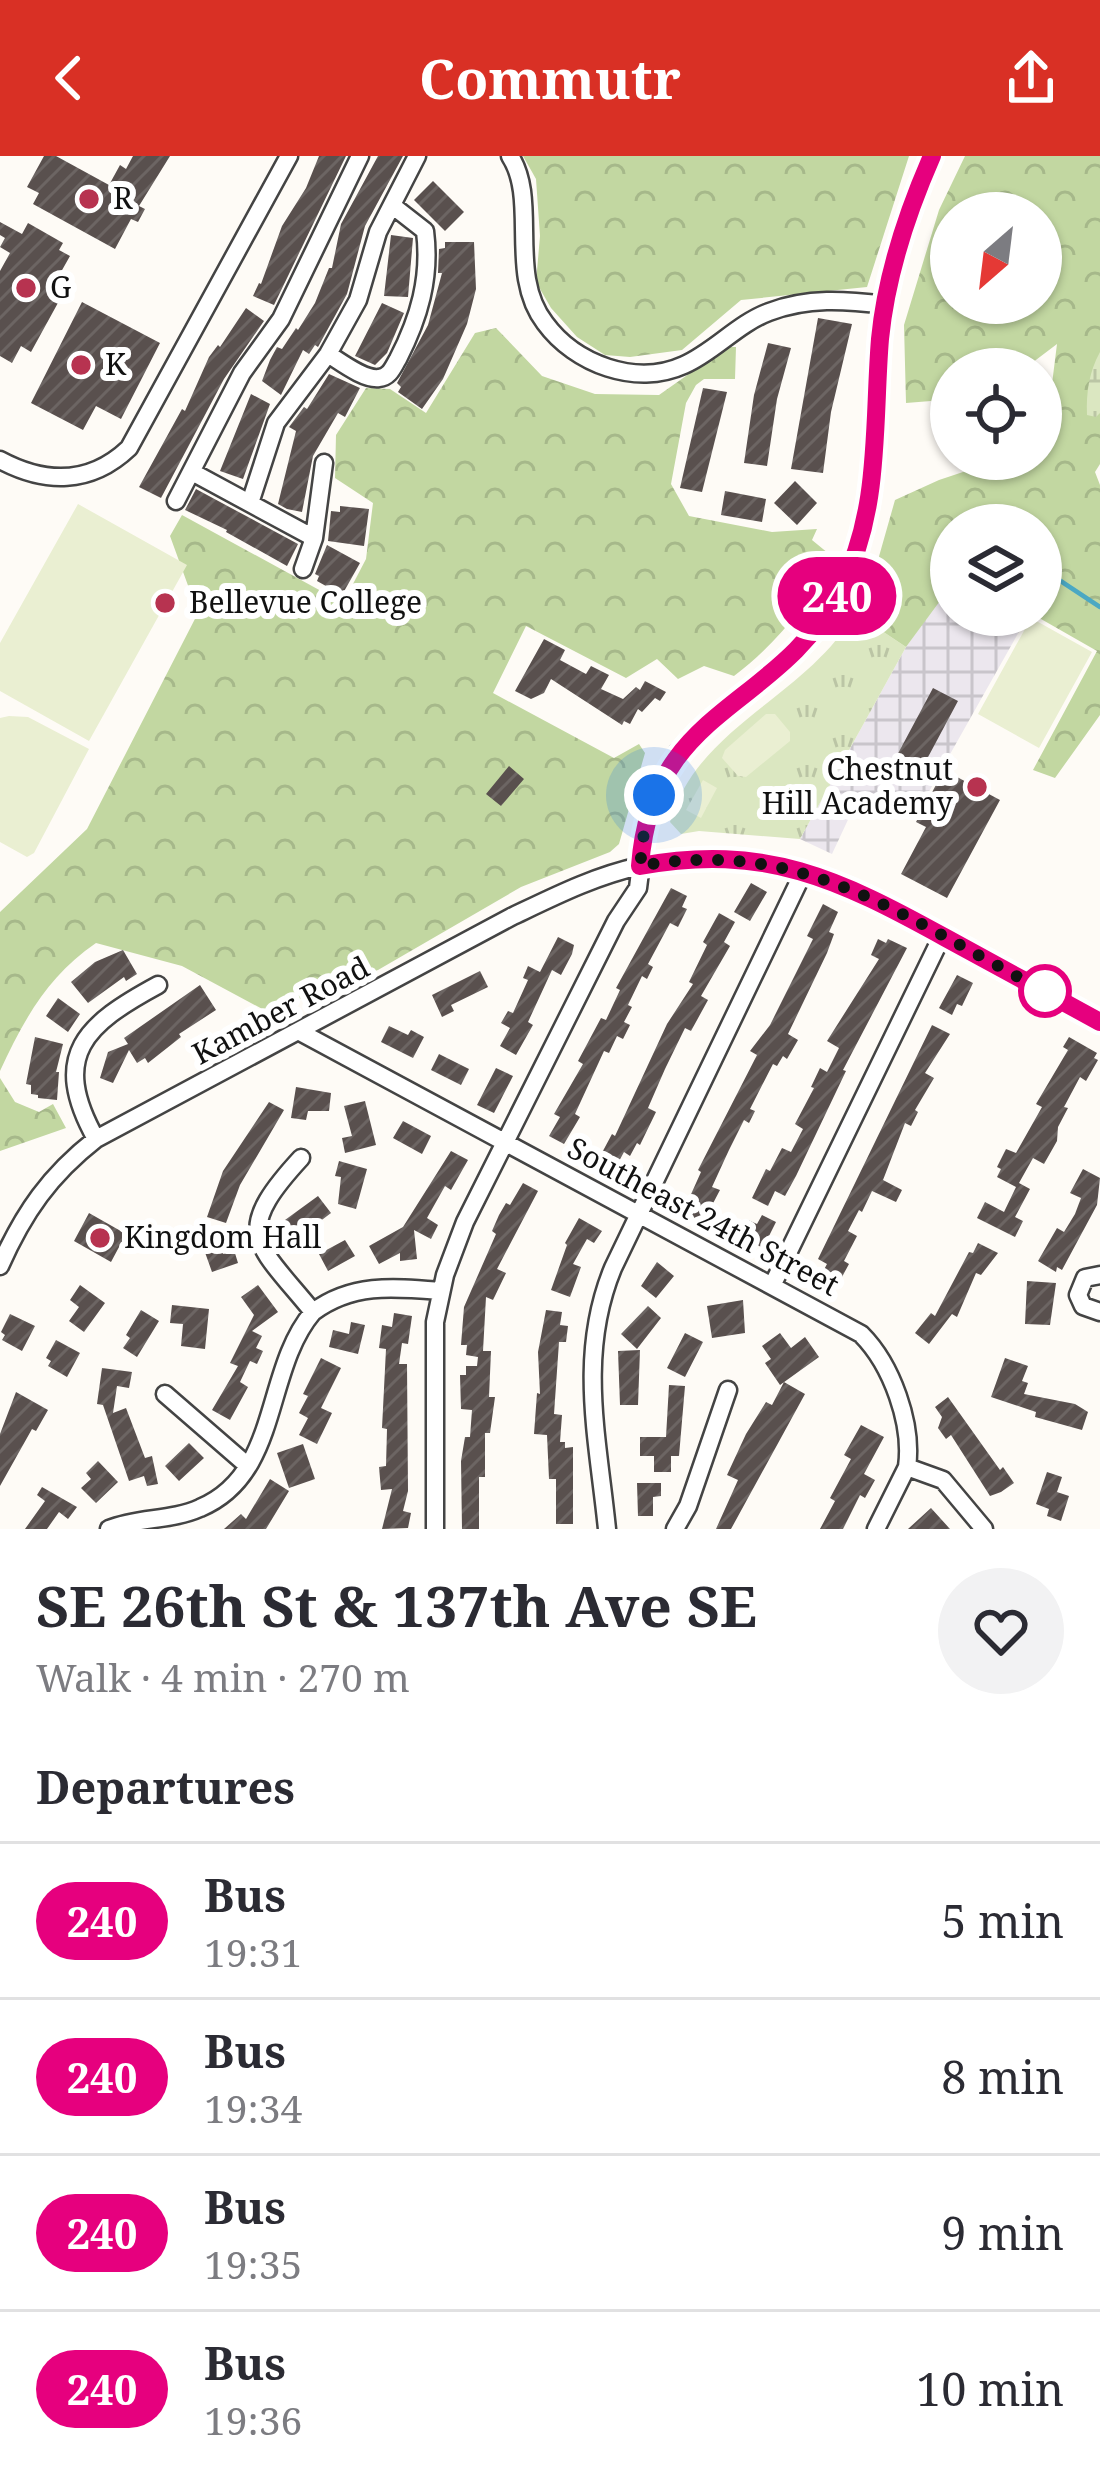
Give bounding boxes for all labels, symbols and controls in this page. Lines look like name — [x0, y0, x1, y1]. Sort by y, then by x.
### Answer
text: Commutr — [419, 41, 681, 115]
icon: back — [36, 45, 102, 111]
icon: share — [998, 45, 1064, 111]
place label: R — [113, 177, 133, 218]
marker: R — [76, 186, 102, 212]
north arrow — [930, 192, 1062, 324]
map controls — [930, 192, 1062, 636]
place label: G — [50, 266, 71, 307]
marker: G — [13, 275, 39, 301]
place label: K — [105, 343, 127, 384]
button: locate — [930, 348, 1062, 480]
marker: K — [68, 352, 94, 378]
button: layers — [930, 504, 1062, 636]
line badge: 240 — [768, 557, 906, 635]
text: 240 — [801, 567, 873, 624]
place label: Bellevue College — [189, 581, 422, 622]
marker: Bellevue College — [152, 590, 178, 616]
place label: Chestnut Hill Academy — [762, 748, 953, 823]
your location — [624, 765, 684, 825]
marker: Chestnut Hill Academy — [964, 774, 990, 800]
street label: Kamber Road — [185, 946, 376, 1074]
unlabelled marker — [1020, 966, 1070, 1016]
street label: Southeast 24th Street — [561, 1127, 847, 1305]
place label: Kingdom Hall — [124, 1216, 321, 1257]
marker: Kingdom Hall — [87, 1225, 113, 1251]
text: SE 26th St & 137th Ave SE — [36, 1566, 757, 1644]
button: heart — [938, 1568, 1064, 1694]
text: Walk · 4 min · 270 m — [36, 1650, 410, 1703]
text: Departures — [36, 1756, 295, 1817]
text: Bus — [204, 1864, 286, 1925]
text: 5 min — [941, 1890, 1064, 1951]
text: 240 — [66, 1892, 138, 1949]
text: 19:31 — [204, 1925, 302, 1978]
text: Bus — [204, 2020, 286, 2081]
text: 8 min — [941, 2046, 1064, 2107]
text: 240 — [66, 2048, 138, 2105]
text: 19:34 — [204, 2081, 302, 2134]
text: Bus — [204, 2176, 286, 2237]
text: 9 min — [941, 2202, 1064, 2263]
text: 240 — [66, 2204, 138, 2261]
text: 19:35 — [204, 2237, 302, 2290]
text: Bus — [204, 2332, 286, 2393]
text: 10 min — [916, 2358, 1064, 2419]
text: 240 — [66, 2360, 138, 2417]
text: 19:36 — [204, 2393, 302, 2446]

